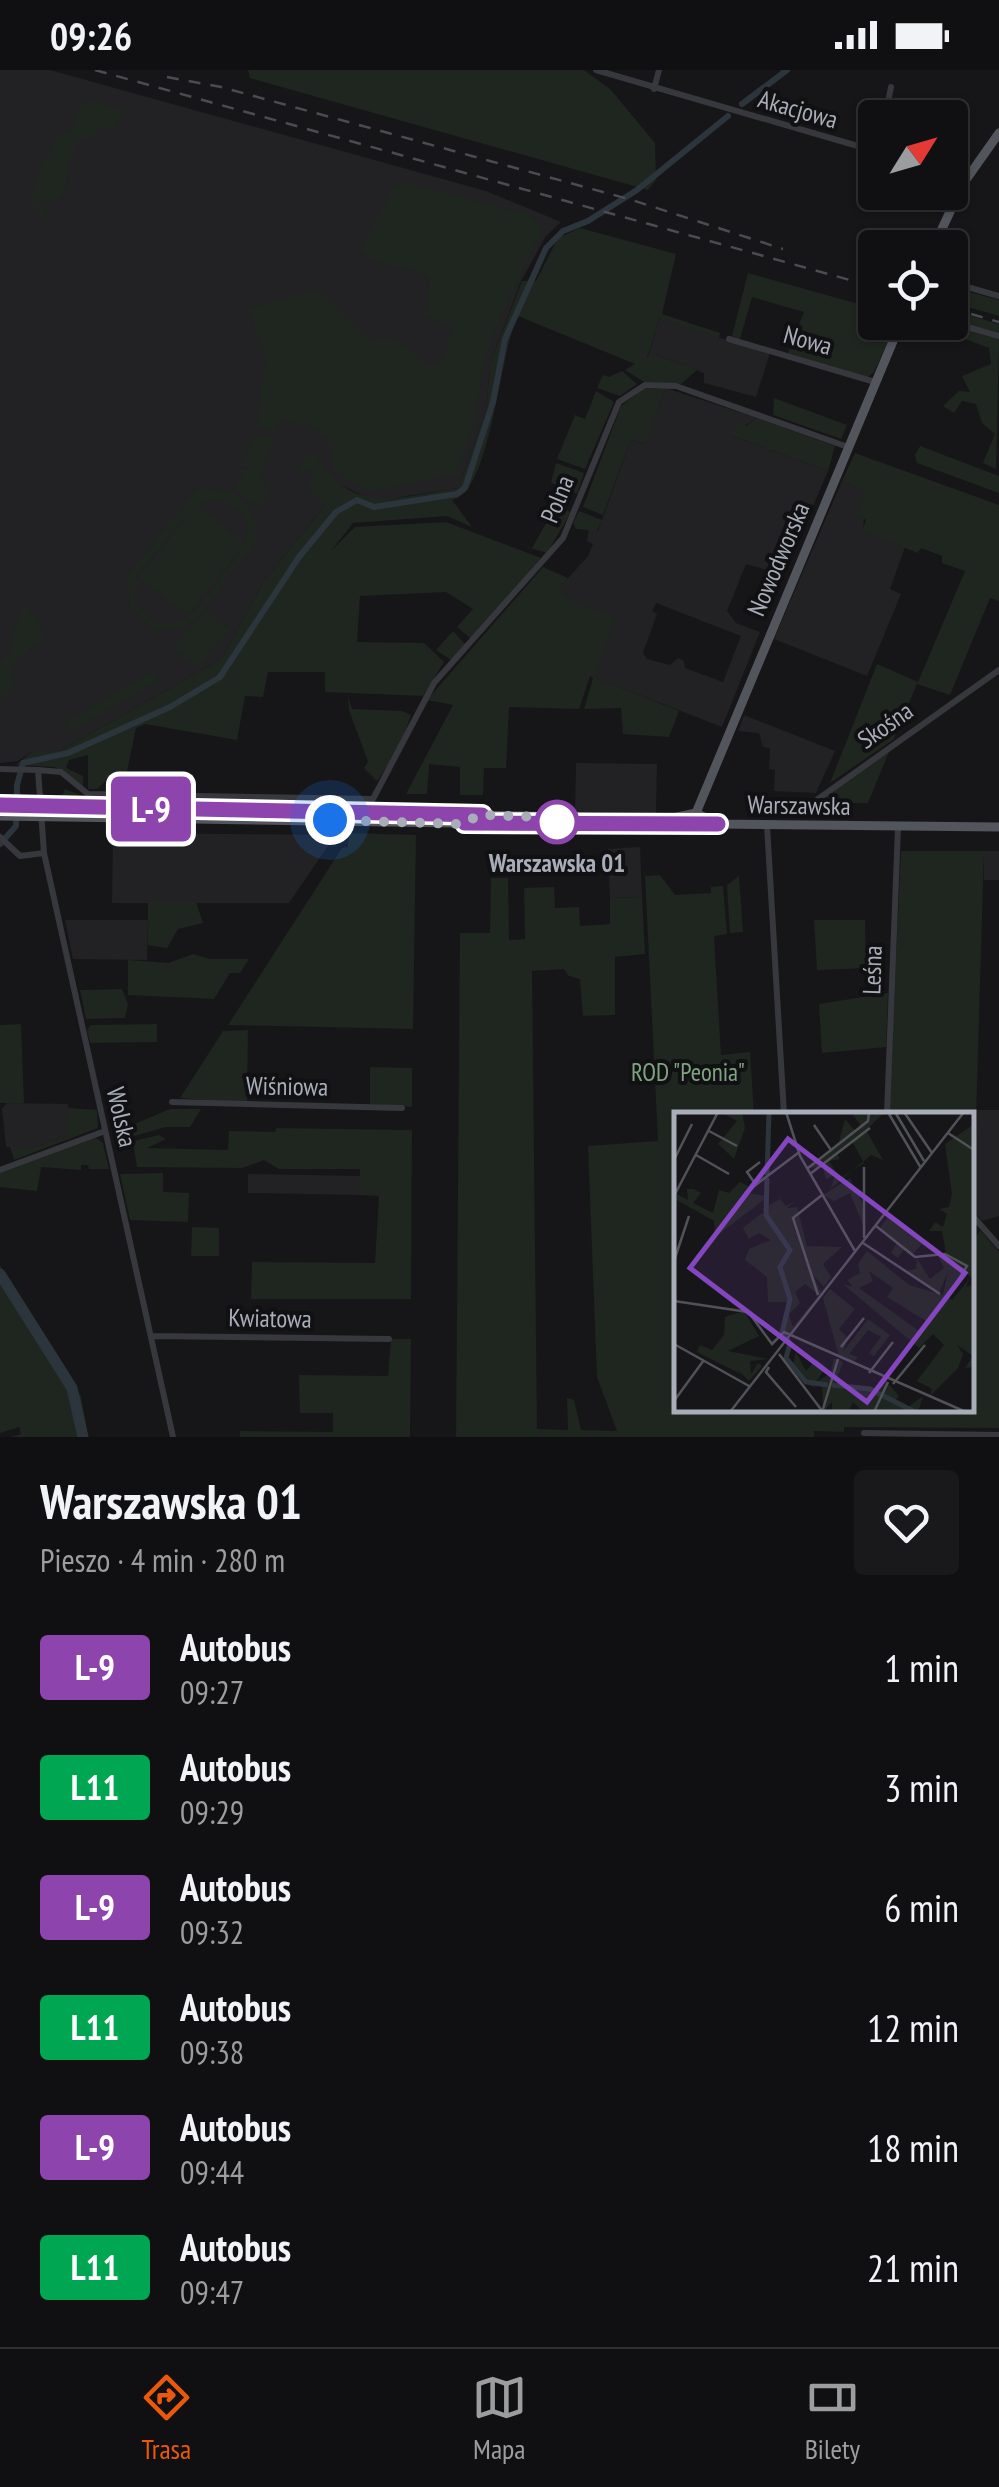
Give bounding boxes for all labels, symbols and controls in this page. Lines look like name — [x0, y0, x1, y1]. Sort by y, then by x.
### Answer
text: 09:26 — [50, 11, 132, 60]
street label: Akacjowa — [755, 82, 841, 136]
north arrow — [858, 100, 968, 210]
map controls — [858, 100, 968, 340]
button: locate — [858, 230, 968, 340]
street label: Nowa — [780, 318, 836, 362]
street label: Polna — [533, 471, 581, 527]
street label: Nowodworska — [740, 497, 816, 621]
street label: Skośna — [851, 695, 919, 755]
line badge: L-9 — [94, 776, 208, 842]
text: L-9 — [131, 786, 171, 832]
street label: Warszawska — [747, 788, 851, 822]
your location — [305, 795, 355, 845]
marker: Warszawska 01 — [536, 801, 578, 843]
place label: Warszawska 01 — [488, 847, 625, 879]
street label: Leśna — [855, 945, 889, 995]
park label: ROD "Peonia" — [631, 1056, 745, 1088]
street label: Wiśniowa — [246, 1069, 328, 1103]
street label: Wolska — [100, 1084, 144, 1150]
inset map — [674, 1112, 974, 1412]
street label: Kwiatowa — [228, 1301, 312, 1335]
text: Warszawska 01 — [40, 1470, 302, 1532]
button: heart — [854, 1470, 959, 1575]
text: Pieszo · 4 min · 280 m — [40, 1539, 285, 1581]
text: Autobus — [180, 1622, 291, 1671]
text: 1 min — [884, 1643, 959, 1692]
text: L-9 — [75, 1644, 115, 1690]
text: 09:27 — [180, 1671, 244, 1713]
text: Autobus — [180, 1742, 291, 1791]
text: 3 min — [884, 1763, 959, 1812]
text: L11 — [71, 1764, 119, 1810]
text: 09:29 — [180, 1791, 244, 1833]
text: Autobus — [180, 1862, 291, 1911]
text: 6 min — [884, 1883, 959, 1932]
text: L-9 — [75, 1884, 115, 1930]
text: 09:32 — [180, 1911, 244, 1953]
text: Autobus — [180, 1982, 291, 2031]
text: 12 min — [867, 2003, 959, 2052]
text: L11 — [71, 2004, 119, 2050]
text: 09:38 — [180, 2031, 244, 2073]
text: Autobus — [180, 2102, 291, 2151]
text: 18 min — [867, 2123, 959, 2172]
text: L-9 — [75, 2124, 115, 2170]
text: 09:44 — [180, 2151, 244, 2193]
text: Autobus — [180, 2222, 291, 2271]
text: 21 min — [867, 2243, 959, 2292]
text: L11 — [71, 2244, 119, 2290]
text: 09:47 — [180, 2271, 244, 2313]
tab: Trasa — [139, 2370, 194, 2467]
tab: Mapa — [472, 2370, 527, 2467]
tab: Bilety — [805, 2370, 860, 2467]

